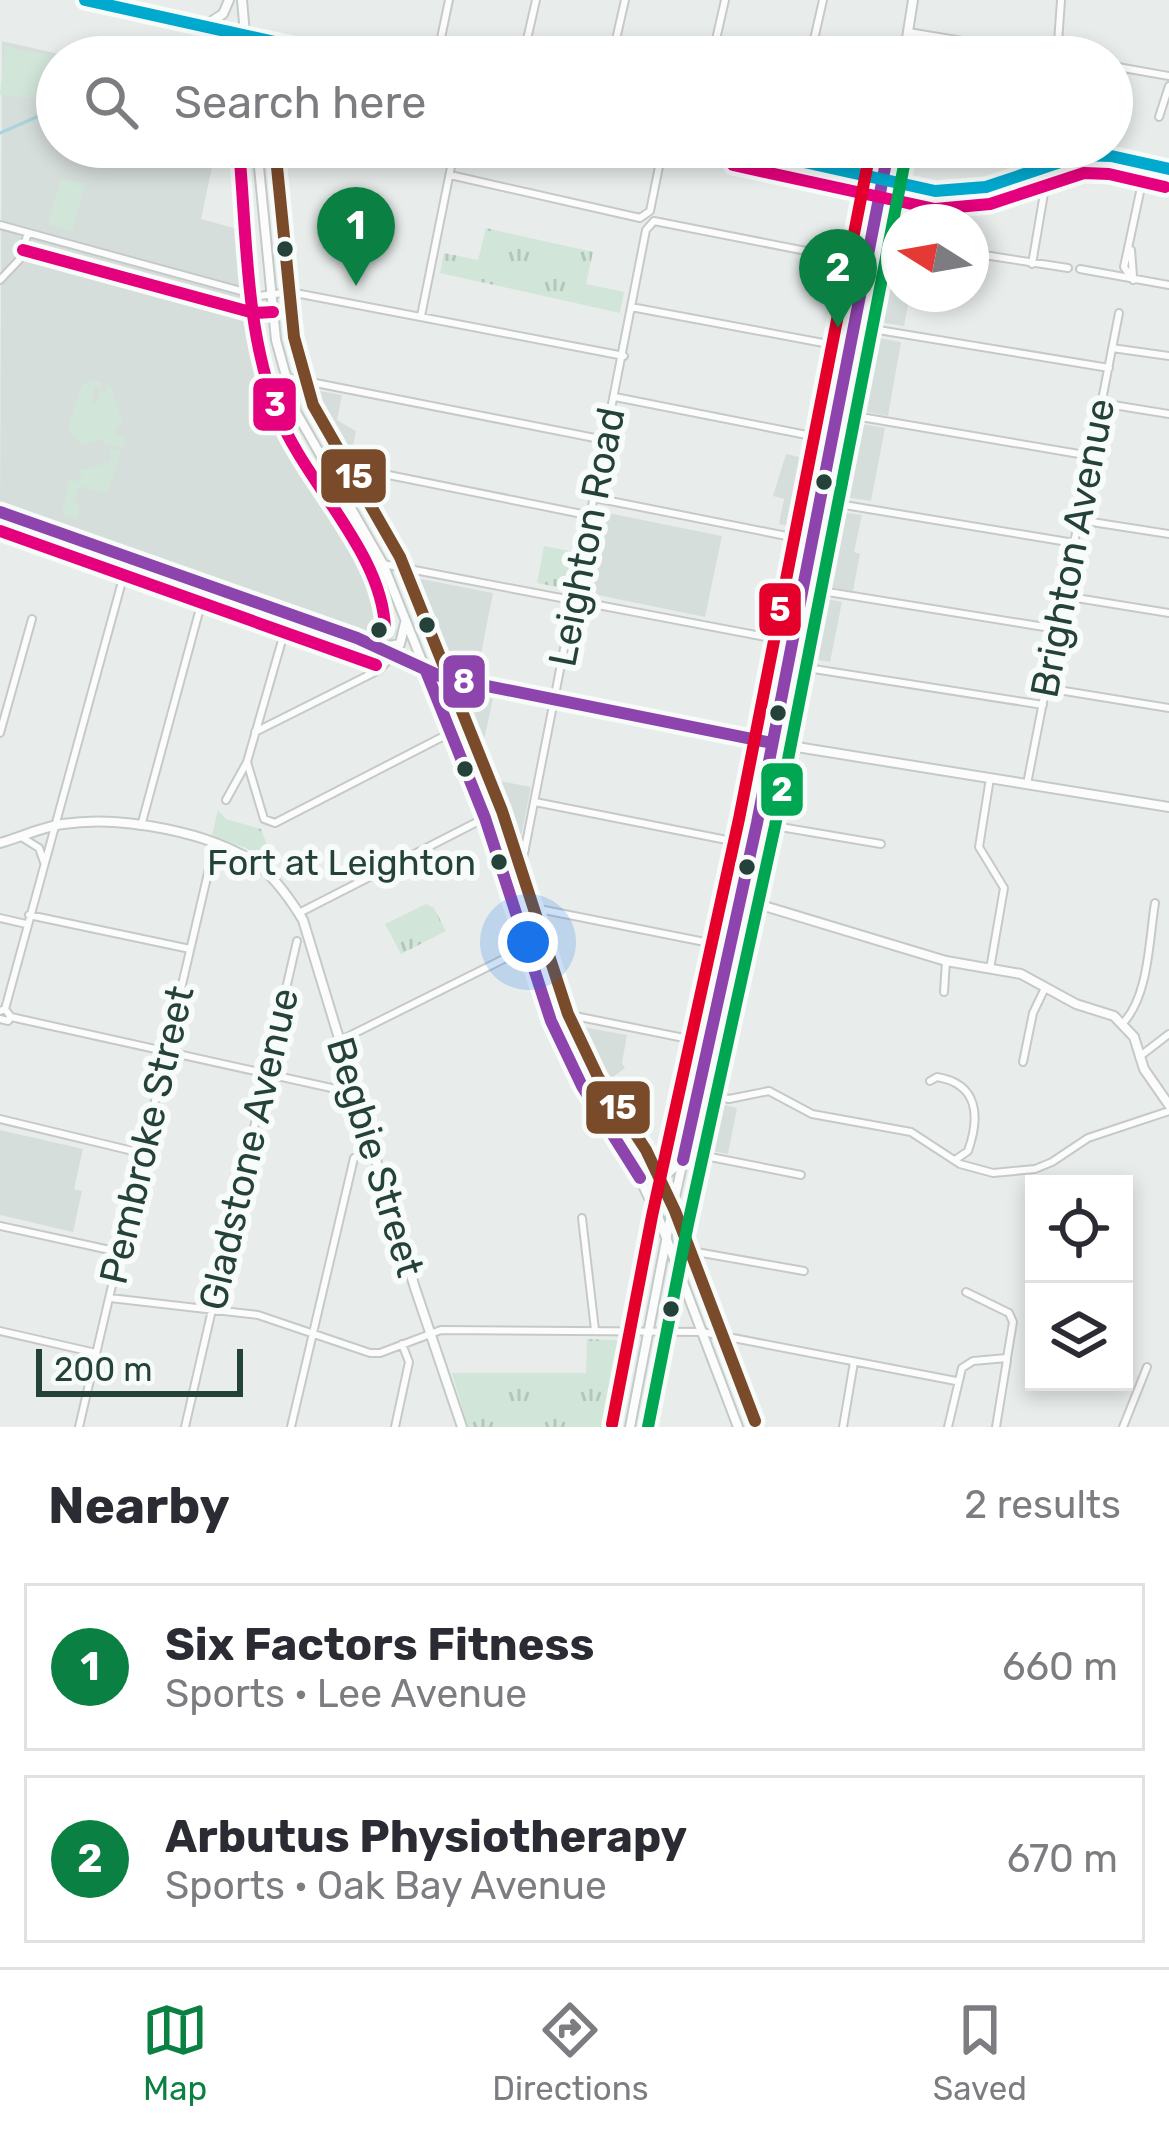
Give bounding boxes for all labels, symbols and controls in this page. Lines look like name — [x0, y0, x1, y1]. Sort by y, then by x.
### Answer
search box — [36, 36, 1133, 168]
icon: search — [78, 69, 144, 135]
text: Search here — [174, 76, 426, 129]
pin: 1 — [317, 187, 395, 286]
north arrow — [881, 204, 989, 312]
pin: 2 — [799, 229, 877, 328]
unlabelled marker — [274, 238, 296, 260]
line badge: 3 — [251, 376, 298, 433]
text: 3 — [264, 385, 286, 424]
street label: Brighton Avenue — [1021, 395, 1125, 701]
street label: Leighton Road — [539, 404, 635, 670]
line badge: 15 — [319, 447, 388, 505]
text: 15 — [335, 457, 373, 496]
unlabelled marker — [813, 471, 835, 493]
line badge: 5 — [757, 581, 803, 638]
text: 5 — [769, 590, 791, 629]
unlabelled marker — [416, 614, 438, 636]
unlabelled marker — [368, 619, 390, 641]
line badge: 8 — [441, 653, 487, 710]
text: 8 — [453, 662, 475, 701]
unlabelled marker — [767, 702, 789, 724]
unlabelled marker — [454, 758, 476, 780]
line badge: 2 — [759, 761, 805, 818]
text: 2 — [771, 770, 793, 809]
place label: Fort at Leighton — [207, 841, 476, 884]
marker: Fort at Leighton — [488, 851, 510, 873]
unlabelled marker — [736, 856, 758, 878]
your location — [498, 912, 558, 972]
street label: Pembroke Street — [90, 981, 204, 1289]
street label: Gladstone Avenue — [190, 984, 308, 1314]
street label: Begbie Street — [317, 1032, 433, 1282]
line badge: 15 — [584, 1079, 652, 1136]
text: 15 — [599, 1088, 637, 1127]
map controls — [1025, 1175, 1133, 1391]
button: locate — [1025, 1175, 1133, 1283]
button: layers — [1025, 1283, 1133, 1391]
unlabelled marker — [660, 1298, 682, 1320]
scale bar — [36, 1343, 243, 1396]
text: 200 m — [54, 1350, 153, 1389]
text: Nearby — [48, 1475, 230, 1536]
text: 2 results — [964, 1482, 1121, 1528]
text: Six Factors Fitness — [165, 1618, 594, 1671]
text: 1 — [80, 1644, 100, 1690]
text: 660 m — [1002, 1644, 1118, 1690]
text: Sports · Lee Avenue — [165, 1671, 527, 1717]
text: Arbutus Physiotherapy — [165, 1810, 687, 1863]
text: 2 — [77, 1836, 103, 1882]
text: 670 m — [1007, 1836, 1118, 1882]
text: Sports · Oak Bay Avenue — [165, 1863, 607, 1909]
tab: Map — [142, 1997, 208, 2108]
tab: Directions — [492, 1997, 649, 2108]
tab: Saved — [933, 1997, 1027, 2108]

